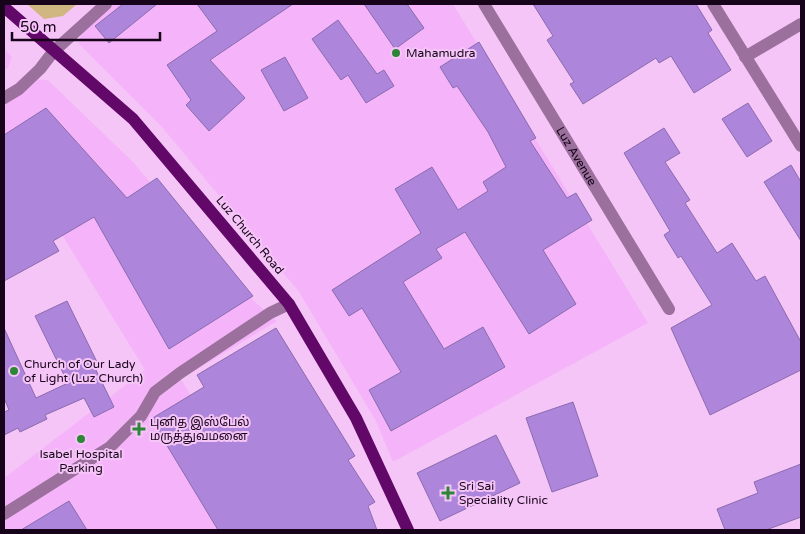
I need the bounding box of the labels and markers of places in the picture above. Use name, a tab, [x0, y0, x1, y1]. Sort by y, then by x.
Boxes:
place label: Mahamudra	[406, 46, 476, 60]
marker: Mahamudra	[390, 47, 402, 59]
place label: Church of Our Lady of Light (Luz Church)	[24, 357, 143, 385]
marker: Church of Our Lady of Light (Luz Church)	[8, 365, 20, 377]
place label: புனித இஸ்பேல் மருத்துவமனை	[150, 415, 249, 444]
marker: புனித இஸ்பேல் மருத்துவமனை	[132, 422, 146, 436]
marker: Isabel Hospital Parking	[75, 433, 87, 445]
place label: Isabel Hospital Parking	[39, 447, 123, 475]
place label: Sri Sai Speciality Clinic	[459, 479, 548, 507]
marker: Sri Sai Speciality Clinic	[441, 486, 455, 500]

